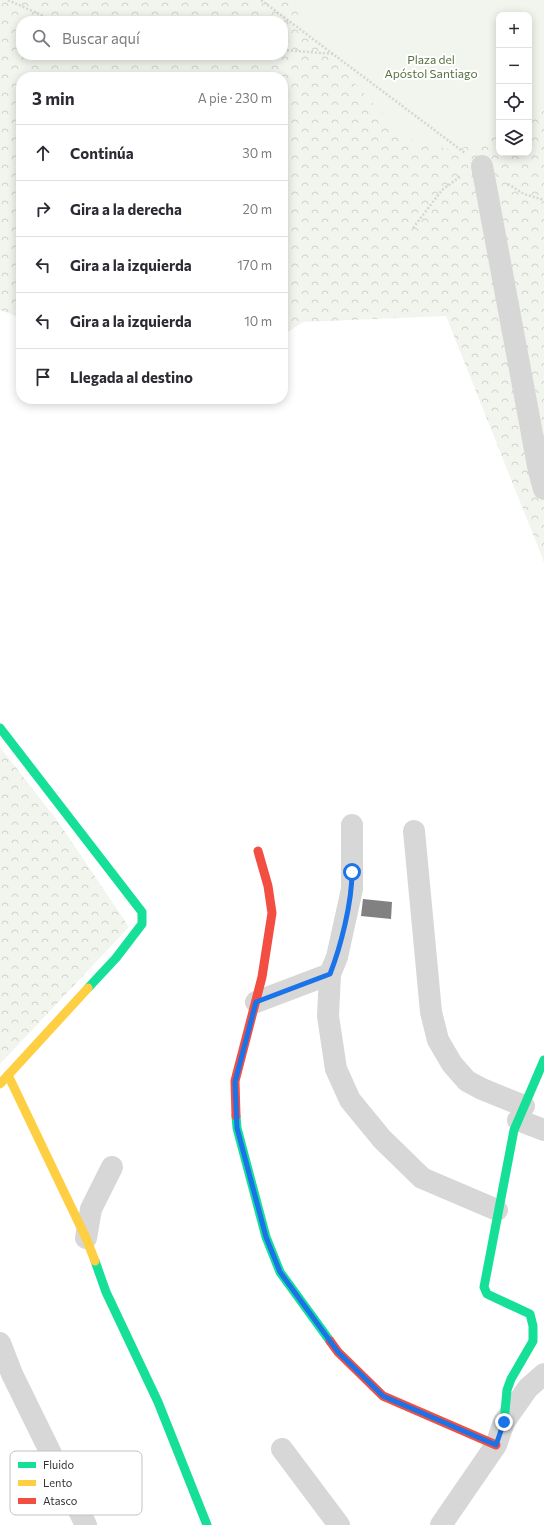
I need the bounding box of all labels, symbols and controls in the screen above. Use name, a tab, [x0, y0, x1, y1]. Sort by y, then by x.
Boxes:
map controls	[496, 12, 532, 156]
button: +	[496, 12, 532, 48]
search box	[16, 16, 288, 60]
icon: search	[30, 27, 52, 49]
text: Buscar aquí	[62, 29, 140, 47]
button: −	[496, 48, 532, 84]
park label: Plaza del Apóstol Santiago	[384, 52, 478, 80]
button: locate	[496, 84, 532, 120]
text: 3 min	[32, 88, 75, 109]
text: A pie · 230 m	[198, 90, 272, 106]
button: layers	[496, 120, 532, 156]
icon: ahead	[32, 142, 54, 164]
text: Continúa	[70, 144, 134, 162]
text: 30 m	[242, 145, 272, 161]
icon: right	[32, 198, 54, 220]
text: Gira a la derecha	[70, 200, 182, 218]
text: 20 m	[243, 201, 272, 217]
icon: left	[32, 254, 54, 276]
text: Gira a la izquierda	[70, 256, 192, 274]
text: 170 m	[237, 257, 272, 273]
icon: left	[32, 310, 54, 332]
text: Gira a la izquierda	[70, 312, 192, 330]
text: 10 m	[244, 313, 272, 329]
icon: arrive	[32, 366, 54, 388]
text: Llegada al destino	[70, 368, 193, 386]
route start	[343, 863, 361, 881]
route end	[495, 1413, 513, 1431]
legend	[10, 1451, 142, 1515]
text: Fluido	[43, 1458, 74, 1471]
text: Lento	[43, 1476, 73, 1489]
text: Atasco	[43, 1494, 78, 1507]

